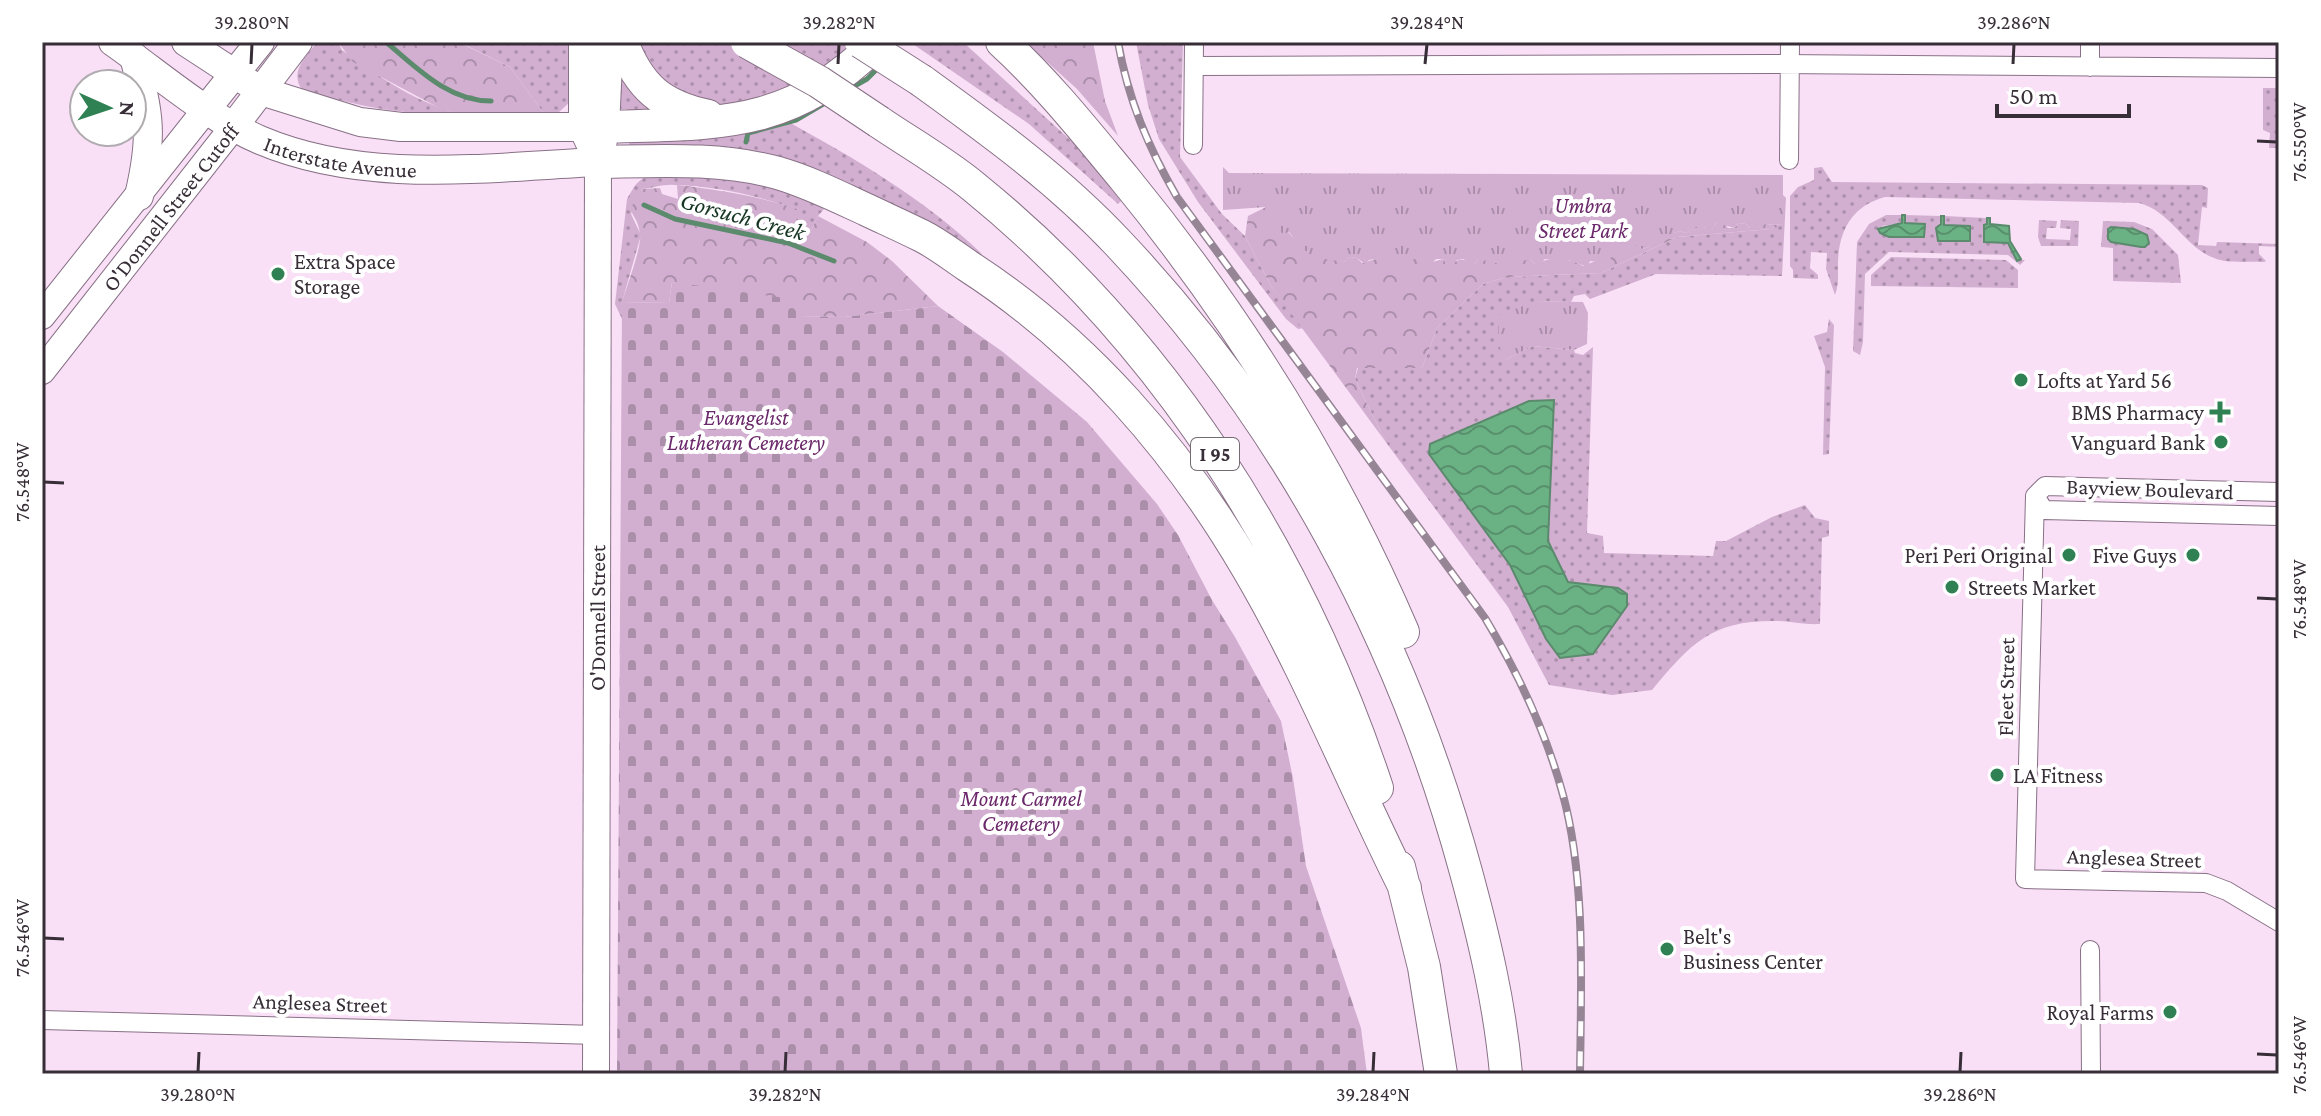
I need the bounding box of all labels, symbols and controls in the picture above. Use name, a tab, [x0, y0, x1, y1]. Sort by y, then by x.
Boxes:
text: 39.280°N	[214, 11, 290, 33]
text: 39.282°N	[802, 11, 876, 33]
text: 39.284°N	[1390, 11, 1464, 33]
text: 39.286°N	[1977, 11, 2051, 33]
north arrow	[68, 68, 148, 148]
scale bar	[1997, 68, 2129, 118]
text: 50 m	[2009, 82, 2058, 109]
text: N	[115, 101, 140, 117]
text: 76.550°W	[2288, 102, 2310, 182]
street label: O'Donnell Street Cutoff	[97, 117, 245, 296]
street label: Interstate Avenue	[261, 131, 417, 182]
water label: Gorsuch Creek	[678, 186, 810, 246]
park label: Umbra Street Park	[1538, 193, 1629, 243]
place label: Extra Space Storage	[294, 249, 395, 299]
marker: Extra Space Storage	[269, 265, 287, 283]
place label: Lofts at Yard 56	[2037, 368, 2172, 393]
marker: Lofts at Yard 56	[2012, 371, 2030, 389]
place label: BMS Pharmacy	[2071, 400, 2205, 425]
marker: BMS Pharmacy	[2211, 403, 2229, 421]
park label: Evangelist Lutheran Cemetery	[667, 405, 825, 455]
place label: Vanguard Bank	[2071, 430, 2205, 455]
marker: Vanguard Bank	[2212, 433, 2230, 451]
road number: I 95	[1191, 438, 1239, 470]
text: 76.548°W	[11, 442, 33, 522]
street label: Bayview Boulevard	[2066, 474, 2235, 504]
place label: Peri Peri Original	[1905, 543, 2053, 568]
place label: Five Guys	[2093, 543, 2177, 568]
street label: O'Donnell Street	[584, 544, 610, 691]
marker: Peri Peri Original	[2060, 546, 2078, 564]
marker: Five Guys	[2184, 546, 2202, 564]
text: 76.548°W	[2288, 559, 2310, 639]
place label: Streets Market	[1968, 575, 2096, 600]
marker: Streets Market	[1943, 578, 1961, 596]
street label: Fleet Street	[1993, 637, 2019, 737]
place label: LA Fitness	[2013, 763, 2103, 788]
marker: LA Fitness	[1988, 766, 2006, 784]
park label: Mount Carmel Cemetery	[959, 786, 1082, 836]
street label: Anglesea Street	[2066, 843, 2202, 873]
text: 76.546°W	[11, 898, 33, 977]
place label: Belt's Business Center	[1683, 924, 1823, 974]
marker: Belt's Business Center	[1658, 940, 1676, 958]
street label: Anglesea Street	[252, 988, 388, 1018]
place label: Royal Farms	[2046, 1000, 2154, 1025]
marker: Royal Farms	[2161, 1003, 2179, 1021]
text: 76.546°W	[2288, 1015, 2310, 1094]
text: 39.280°N	[160, 1083, 236, 1105]
text: 39.282°N	[748, 1083, 822, 1105]
text: 39.284°N	[1336, 1083, 1410, 1105]
text: 39.286°N	[1923, 1083, 1997, 1105]

